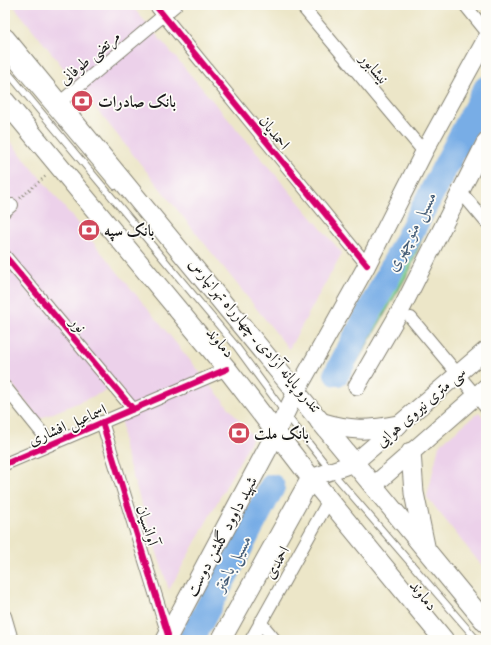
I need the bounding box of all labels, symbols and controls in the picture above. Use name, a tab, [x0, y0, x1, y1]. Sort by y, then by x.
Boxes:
street label: مرتضی طوفانی	[55, 26, 125, 90]
street label: نیشابور	[354, 48, 393, 88]
bank icon: بانک صادرات	[69, 88, 95, 114]
place label: بانک صادرات	[98, 92, 176, 111]
street label: احمدیان	[254, 111, 294, 154]
water label: مسیل منوچهری	[381, 187, 442, 276]
bank icon: بانک سپه	[76, 217, 102, 243]
place label: بانک سپه	[104, 221, 154, 242]
street label: تندرو پایانه آزادی ـ چهارراه تهرانپارس	[184, 254, 326, 418]
street label: نور	[64, 311, 91, 337]
street label: دماوند	[202, 323, 239, 361]
street label: سی متری نیروی هوایی	[371, 362, 471, 452]
street label: اسماعیل افشاری	[25, 399, 110, 451]
bank icon: بانک ملت	[226, 420, 252, 446]
place label: بانک ملت	[254, 424, 309, 443]
street label: شهید داوود گلشن دوست	[182, 473, 263, 601]
street label: آوانسیان	[132, 503, 163, 549]
water label: مسیل باختر	[208, 531, 257, 598]
street label: احمدی	[259, 542, 293, 582]
street label: دماوند	[406, 576, 442, 614]

